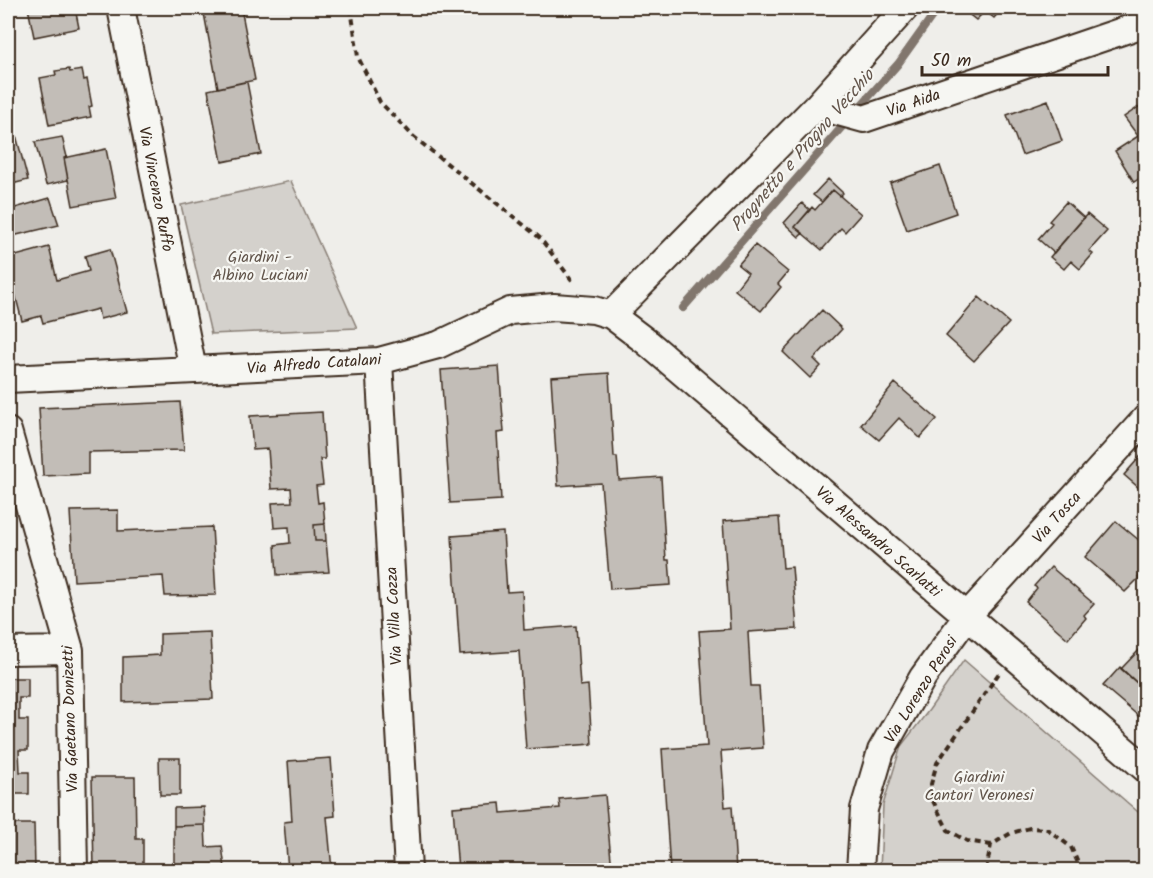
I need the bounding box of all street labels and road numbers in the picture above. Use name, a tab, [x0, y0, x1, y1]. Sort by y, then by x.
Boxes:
street label: Via Aida	[883, 83, 944, 124]
street label: Via Vincenzo Ruffo	[131, 125, 180, 254]
street label: Via Alfredo Catalani	[246, 347, 383, 382]
street label: Via Alessandro Scarlatti	[810, 480, 947, 605]
street label: Via Tosca	[1027, 486, 1088, 550]
street label: Via Villa Cozza	[379, 566, 410, 666]
street label: Via Lorenzo Perosi	[878, 630, 965, 749]
street label: Via Gaetano Donizetti	[55, 644, 86, 793]

